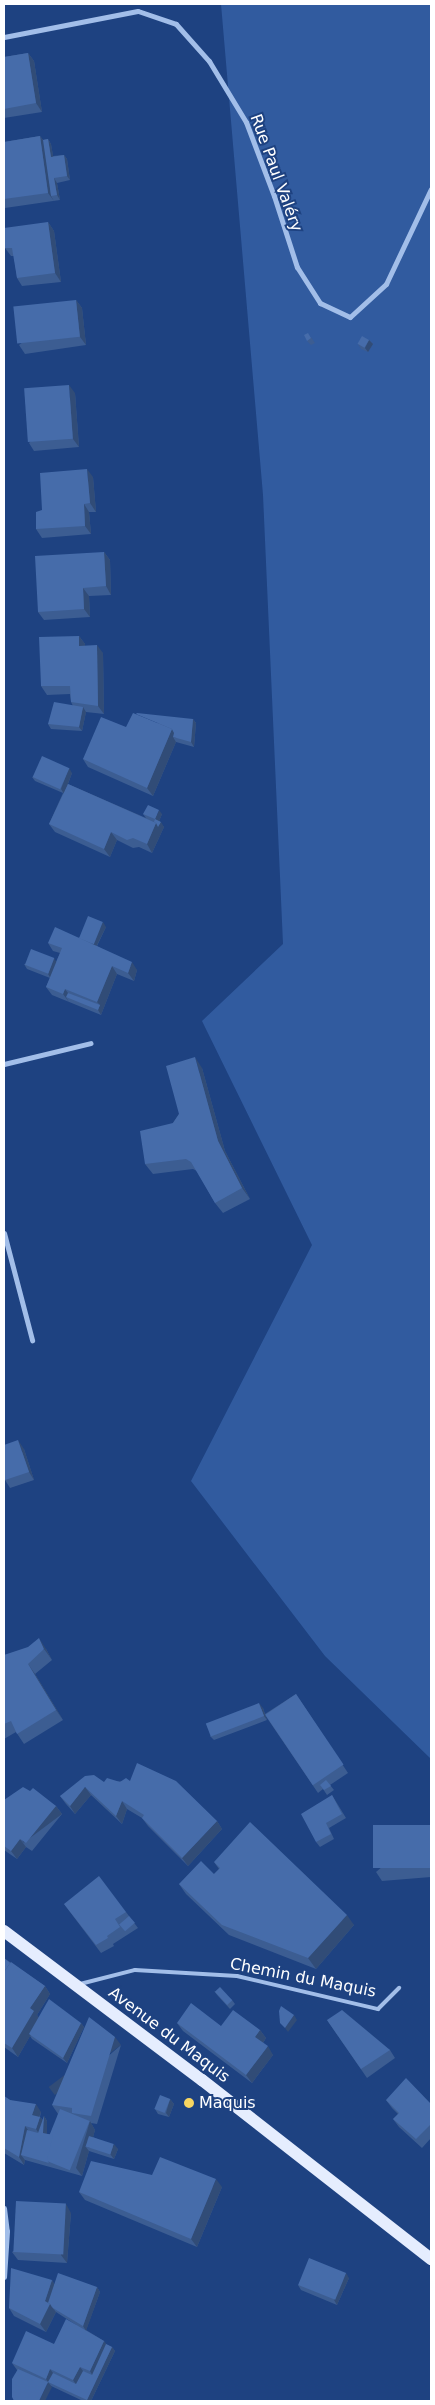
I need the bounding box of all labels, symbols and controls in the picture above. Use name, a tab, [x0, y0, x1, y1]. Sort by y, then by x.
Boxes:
street label: Rue Paul Valéry	[246, 112, 306, 234]
street label: Chemin du Maquis	[228, 1954, 378, 2002]
street label: Avenue du Maquis	[105, 1983, 233, 2087]
place label: Maquis	[199, 2093, 256, 2113]
marker: Maquis	[183, 2097, 195, 2109]

